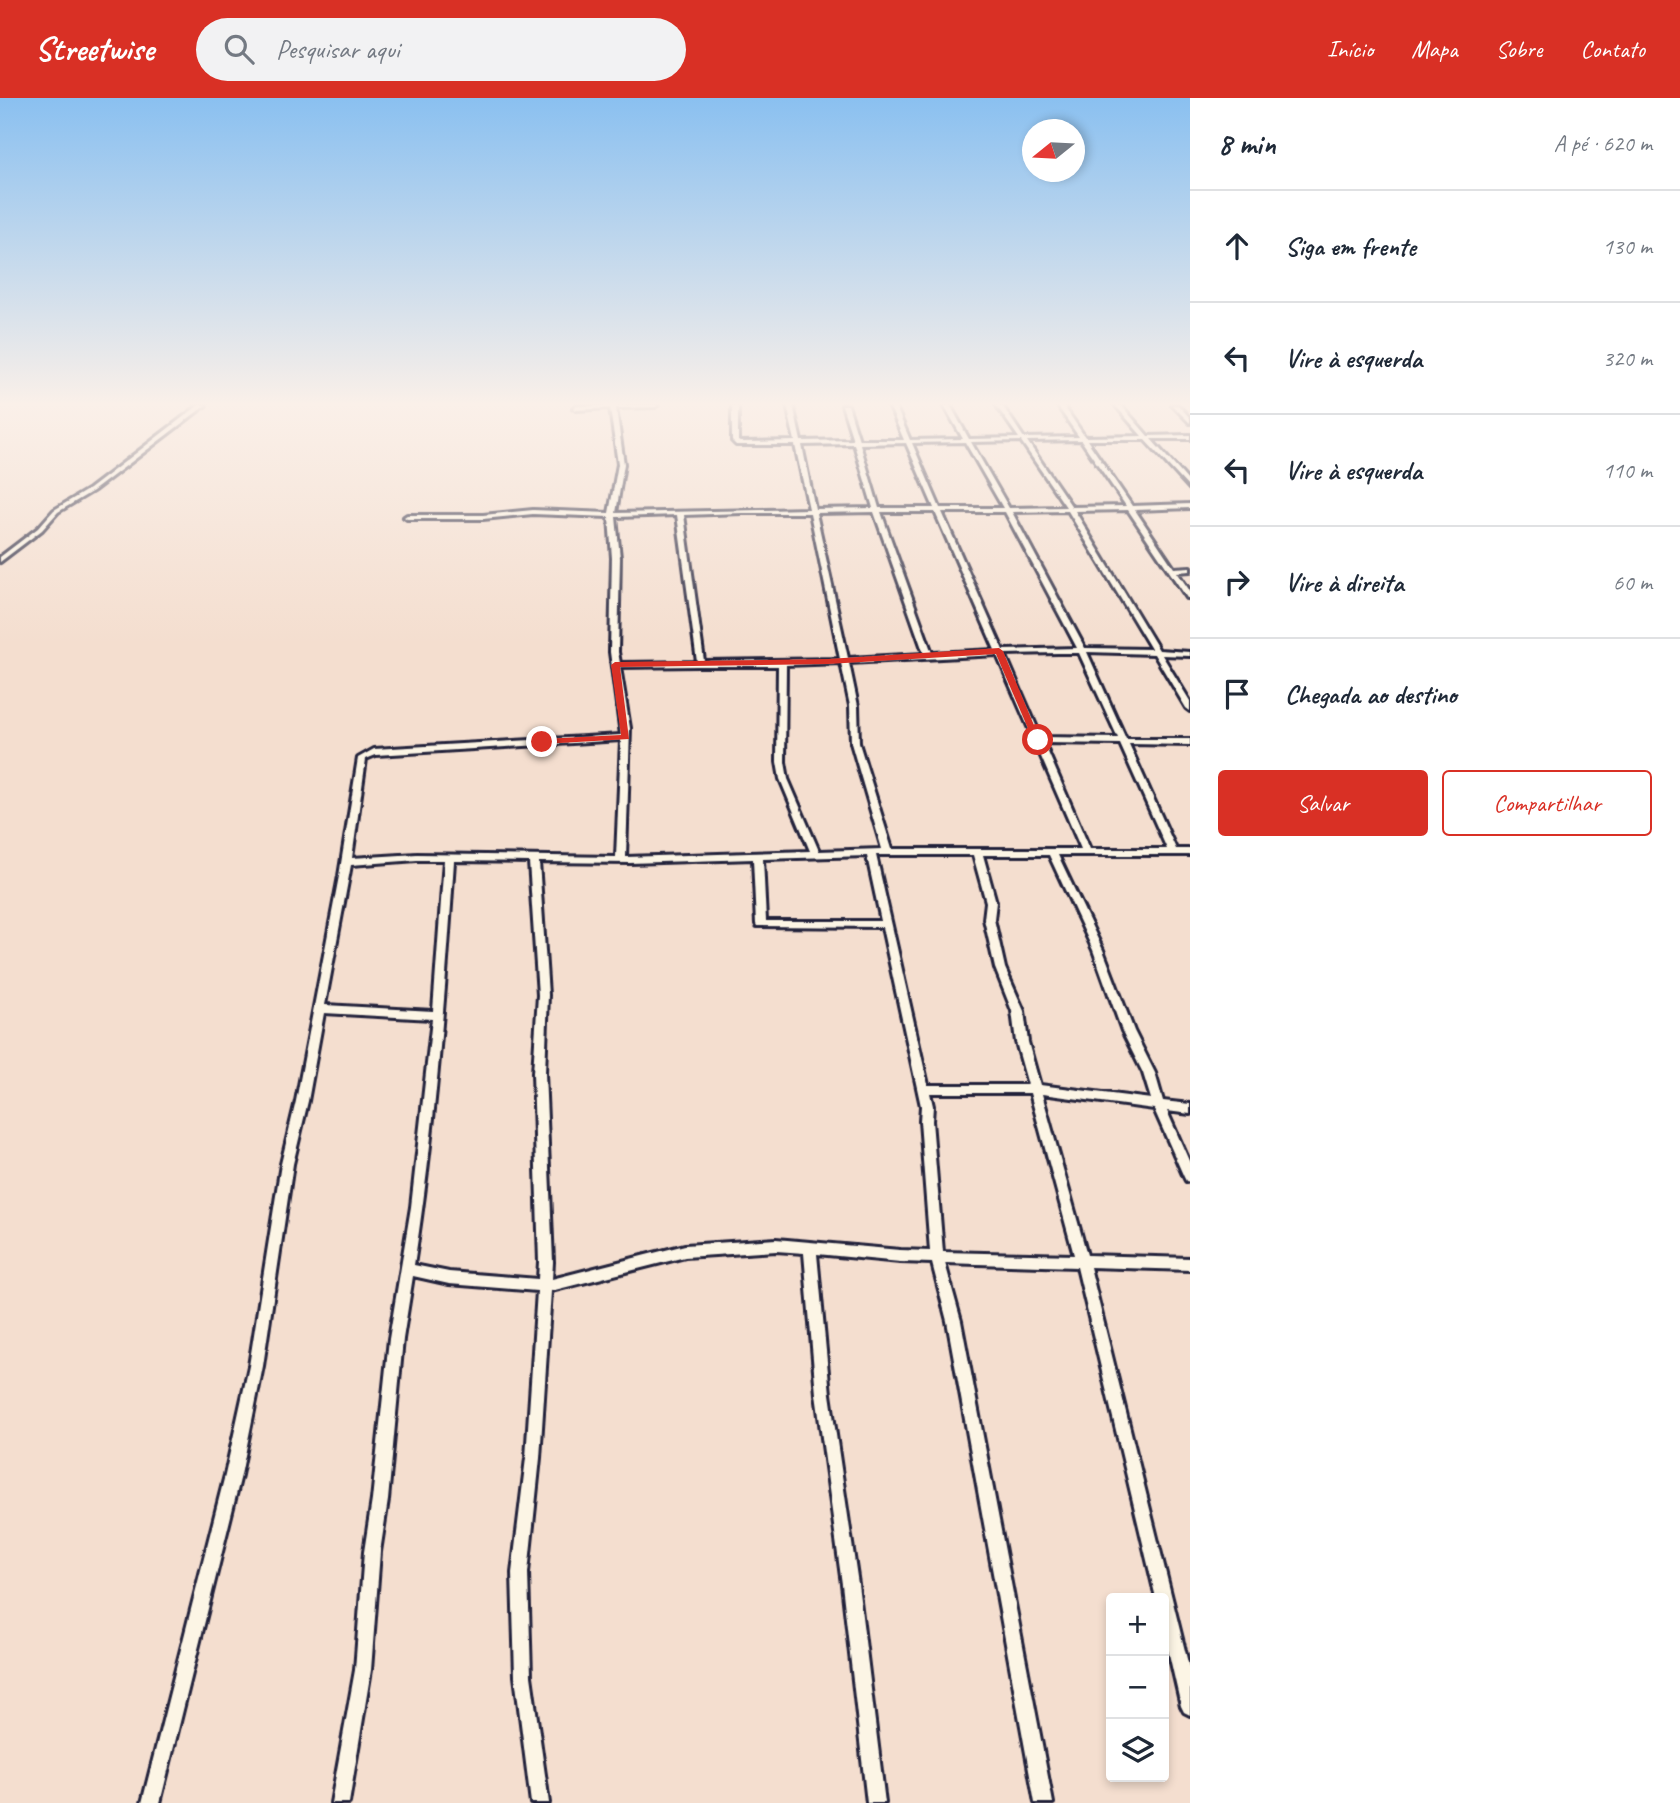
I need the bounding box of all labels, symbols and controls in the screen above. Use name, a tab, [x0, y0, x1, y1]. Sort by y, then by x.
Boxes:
search box	[196, 18, 686, 81]
text: Streetwise	[35, 28, 154, 70]
icon: search	[220, 30, 258, 68]
text: Pesquisar aqui	[276, 33, 400, 66]
text: Início	[1327, 34, 1373, 64]
text: Mapa	[1411, 34, 1458, 64]
text: Sobre	[1496, 34, 1542, 64]
text: Contato	[1580, 34, 1645, 64]
north arrow	[1022, 119, 1085, 182]
text: 8 min	[1218, 125, 1275, 163]
text: A pé · 620 m	[1554, 129, 1652, 158]
icon: ahead	[1218, 227, 1256, 265]
text: Siga em frente	[1285, 230, 1416, 263]
text: 130 m	[1603, 232, 1652, 261]
icon: left	[1218, 339, 1256, 377]
text: Vire à esquerda	[1285, 342, 1422, 375]
text: 320 m	[1603, 344, 1652, 373]
icon: left	[1218, 451, 1256, 489]
text: Vire à esquerda	[1285, 454, 1422, 487]
text: 110 m	[1603, 456, 1652, 485]
icon: right	[1218, 563, 1256, 601]
text: Vire à direita	[1285, 566, 1404, 599]
text: 60 m	[1613, 568, 1652, 597]
icon: arrive	[1218, 675, 1256, 713]
text: Chegada ao destino	[1285, 678, 1457, 711]
route start	[1022, 724, 1053, 755]
route end	[526, 726, 557, 757]
button: Salvar	[1218, 770, 1428, 836]
button: Compartilhar	[1442, 770, 1652, 836]
map controls	[1106, 1593, 1169, 1782]
button: +	[1106, 1593, 1169, 1656]
button: −	[1106, 1656, 1169, 1719]
button: layers	[1106, 1719, 1169, 1782]

